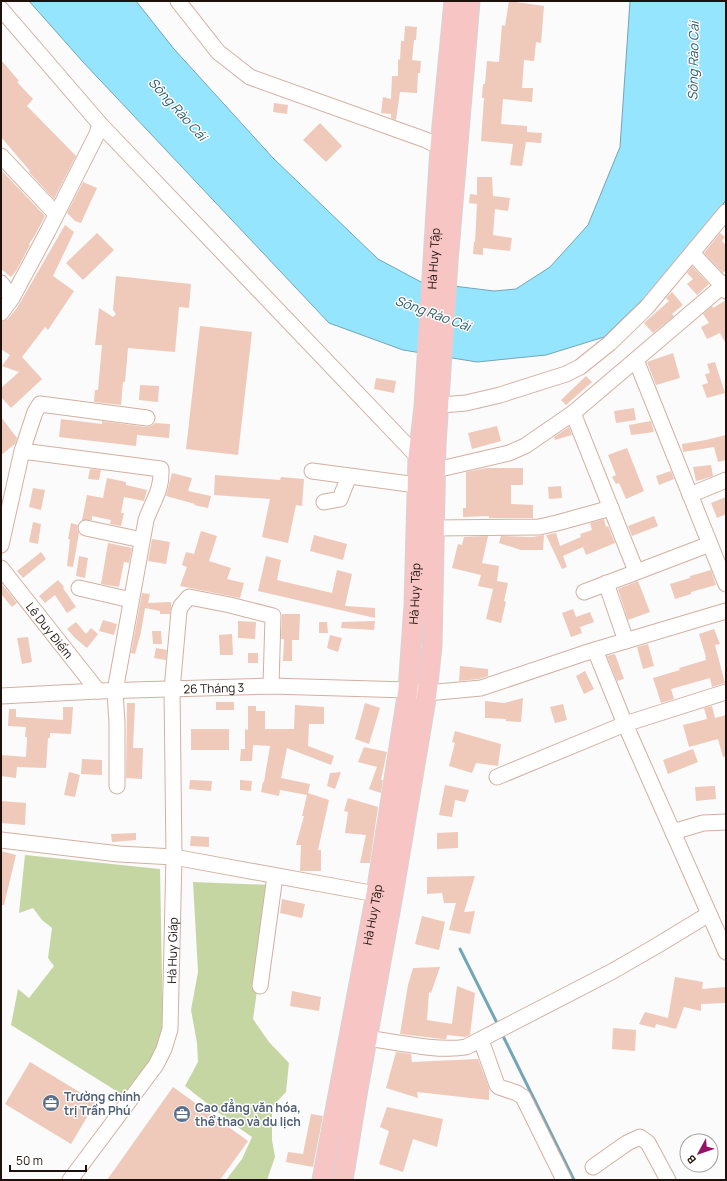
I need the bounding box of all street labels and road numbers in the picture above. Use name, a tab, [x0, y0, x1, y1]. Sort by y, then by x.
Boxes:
street label: Hà Huy Tập	[423, 227, 444, 290]
street label: Hà Huy Tập	[404, 563, 424, 625]
street label: Lê Duy Điếm	[22, 598, 77, 662]
street label: 26 Tháng 3	[183, 678, 245, 697]
street label: Hà Huy Tập	[358, 883, 386, 946]
street label: Hà Huy Giáp	[163, 917, 181, 984]

